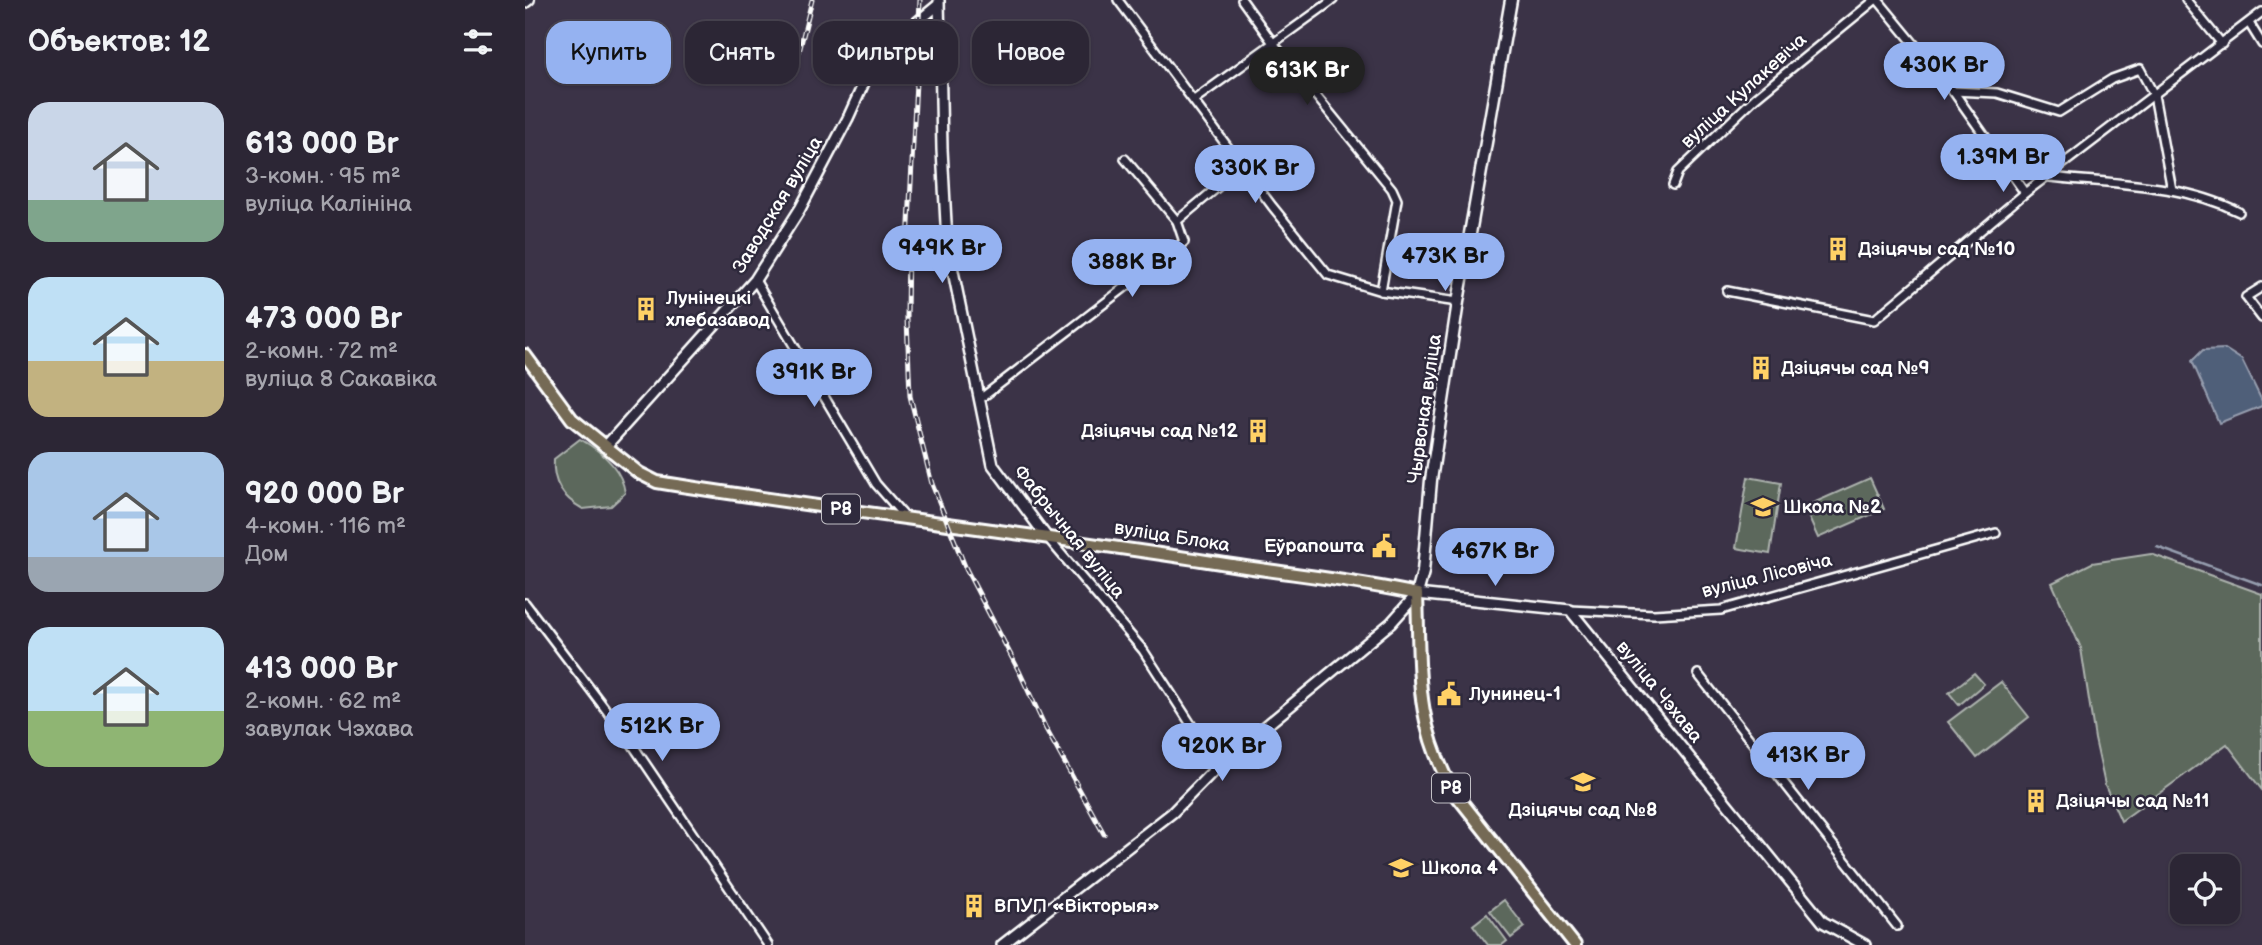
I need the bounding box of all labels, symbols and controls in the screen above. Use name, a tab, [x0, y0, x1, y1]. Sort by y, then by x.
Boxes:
chip: Купить	[546, 21, 671, 84]
chip: Снять	[685, 21, 799, 84]
chip: Фильтры	[813, 21, 958, 84]
chip: Новое	[972, 21, 1089, 84]
icon: filters	[459, 23, 497, 61]
text: Объектов: 12	[28, 24, 210, 60]
street label: вуліца Кулакевіча	[1676, 29, 1812, 153]
pin: 430K Br	[1879, 42, 2009, 102]
pin: 613K Br	[1242, 48, 1372, 107]
text: 430K Br	[1900, 51, 1988, 79]
text: 613K Br	[1265, 56, 1349, 84]
text: 613 000 Br	[245, 126, 399, 162]
icon: home	[84, 130, 168, 214]
street label: Заводская вуліца	[728, 132, 828, 278]
pin: 1.39M Br	[1931, 134, 2075, 194]
text: 1.39M Br	[1956, 143, 2050, 171]
pin: 330K Br	[1190, 146, 1320, 205]
text: 330K Br	[1211, 154, 1299, 182]
text: 3-комн. · 95 m²	[245, 162, 401, 190]
text: вуліца Калініна	[245, 190, 412, 218]
pin: 949K Br	[877, 226, 1007, 285]
pin: 473K Br	[1380, 233, 1510, 293]
text: 949K Br	[898, 234, 986, 262]
building icon: Дзіцячы сад №10	[1824, 235, 1852, 263]
place label: Дзіцячы сад №10	[1858, 238, 2015, 261]
pin: 388K Br	[1067, 240, 1197, 299]
text: 473K Br	[1402, 242, 1488, 270]
text: 388K Br	[1088, 248, 1176, 276]
place label: Лунінецкі хлебазавод	[665, 287, 770, 332]
building icon: Лунінецкі хлебазавод	[632, 295, 660, 323]
text: 473 000 Br	[245, 301, 402, 337]
icon: home	[84, 305, 168, 389]
street label: Чырвоная вуліца	[1403, 333, 1447, 485]
text: 2-комн. · 72 m²	[245, 337, 398, 365]
pin: 391K Br	[749, 350, 879, 409]
building icon: Дзіцячы сад №9	[1747, 354, 1775, 382]
place label: Дзіцячы сад №9	[1781, 357, 1930, 380]
text: 391K Br	[772, 358, 856, 386]
text: вуліца 8 Сакавіка	[245, 365, 437, 393]
building icon: Дзіцячы сад №12	[1244, 417, 1272, 445]
place label: Дзіцячы сад №12	[1081, 420, 1239, 443]
street label: Фабрычная вуліца	[1008, 461, 1130, 603]
text: 920 000 Br	[245, 476, 404, 512]
icon: home	[84, 480, 168, 564]
school or university icon: Школа №2	[1749, 493, 1777, 521]
road number: Р8	[822, 494, 860, 524]
place label: Школа №2	[1783, 496, 1882, 519]
text: 4-комн. · 116 m²	[245, 512, 406, 540]
street label: вуліца Блока	[1113, 517, 1231, 557]
pin: 467K Br	[1430, 528, 1560, 588]
public building icon: Еўрапошта	[1370, 532, 1398, 560]
place label: Еўрапошта	[1264, 535, 1365, 558]
text: 467K Br	[1451, 537, 1539, 565]
text: Дом	[245, 540, 288, 568]
street label: вуліца Лісовіча	[1700, 549, 1834, 603]
street label: вуліца Чэхава	[1611, 636, 1707, 748]
text: 413 000 Br	[245, 651, 398, 687]
icon: home	[84, 655, 168, 739]
public building icon: Лунинец-1	[1435, 680, 1463, 708]
place label: Лунинец-1	[1468, 683, 1561, 706]
text: 2-комн. · 62 m²	[245, 687, 401, 715]
pin: 512K Br	[597, 704, 727, 763]
text: 512K Br	[620, 712, 704, 740]
text: завулак Чэхава	[245, 715, 414, 743]
pin: 920K Br	[1157, 724, 1287, 783]
text: 920K Br	[1178, 732, 1266, 760]
pin: 413K Br	[1743, 732, 1873, 792]
text: 413K Br	[1766, 741, 1850, 769]
school or university icon: Дзіцячы сад №8	[1569, 768, 1597, 796]
road number: Р8	[1432, 774, 1470, 802]
building icon: Дзіцячы сад №11	[2022, 787, 2050, 815]
place label: Дзіцячы сад №11	[2056, 790, 2210, 813]
place label: Дзіцячы сад №8	[1508, 799, 1658, 822]
school or university icon: Школа 4	[1387, 854, 1415, 882]
map controls	[2170, 854, 2240, 924]
button: locate	[2170, 854, 2240, 924]
place label: Школа 4	[1421, 857, 1498, 880]
building icon: ВПУП «Вікторыя»	[960, 892, 988, 920]
place label: ВПУП «Вікторыя»	[994, 895, 1160, 918]

